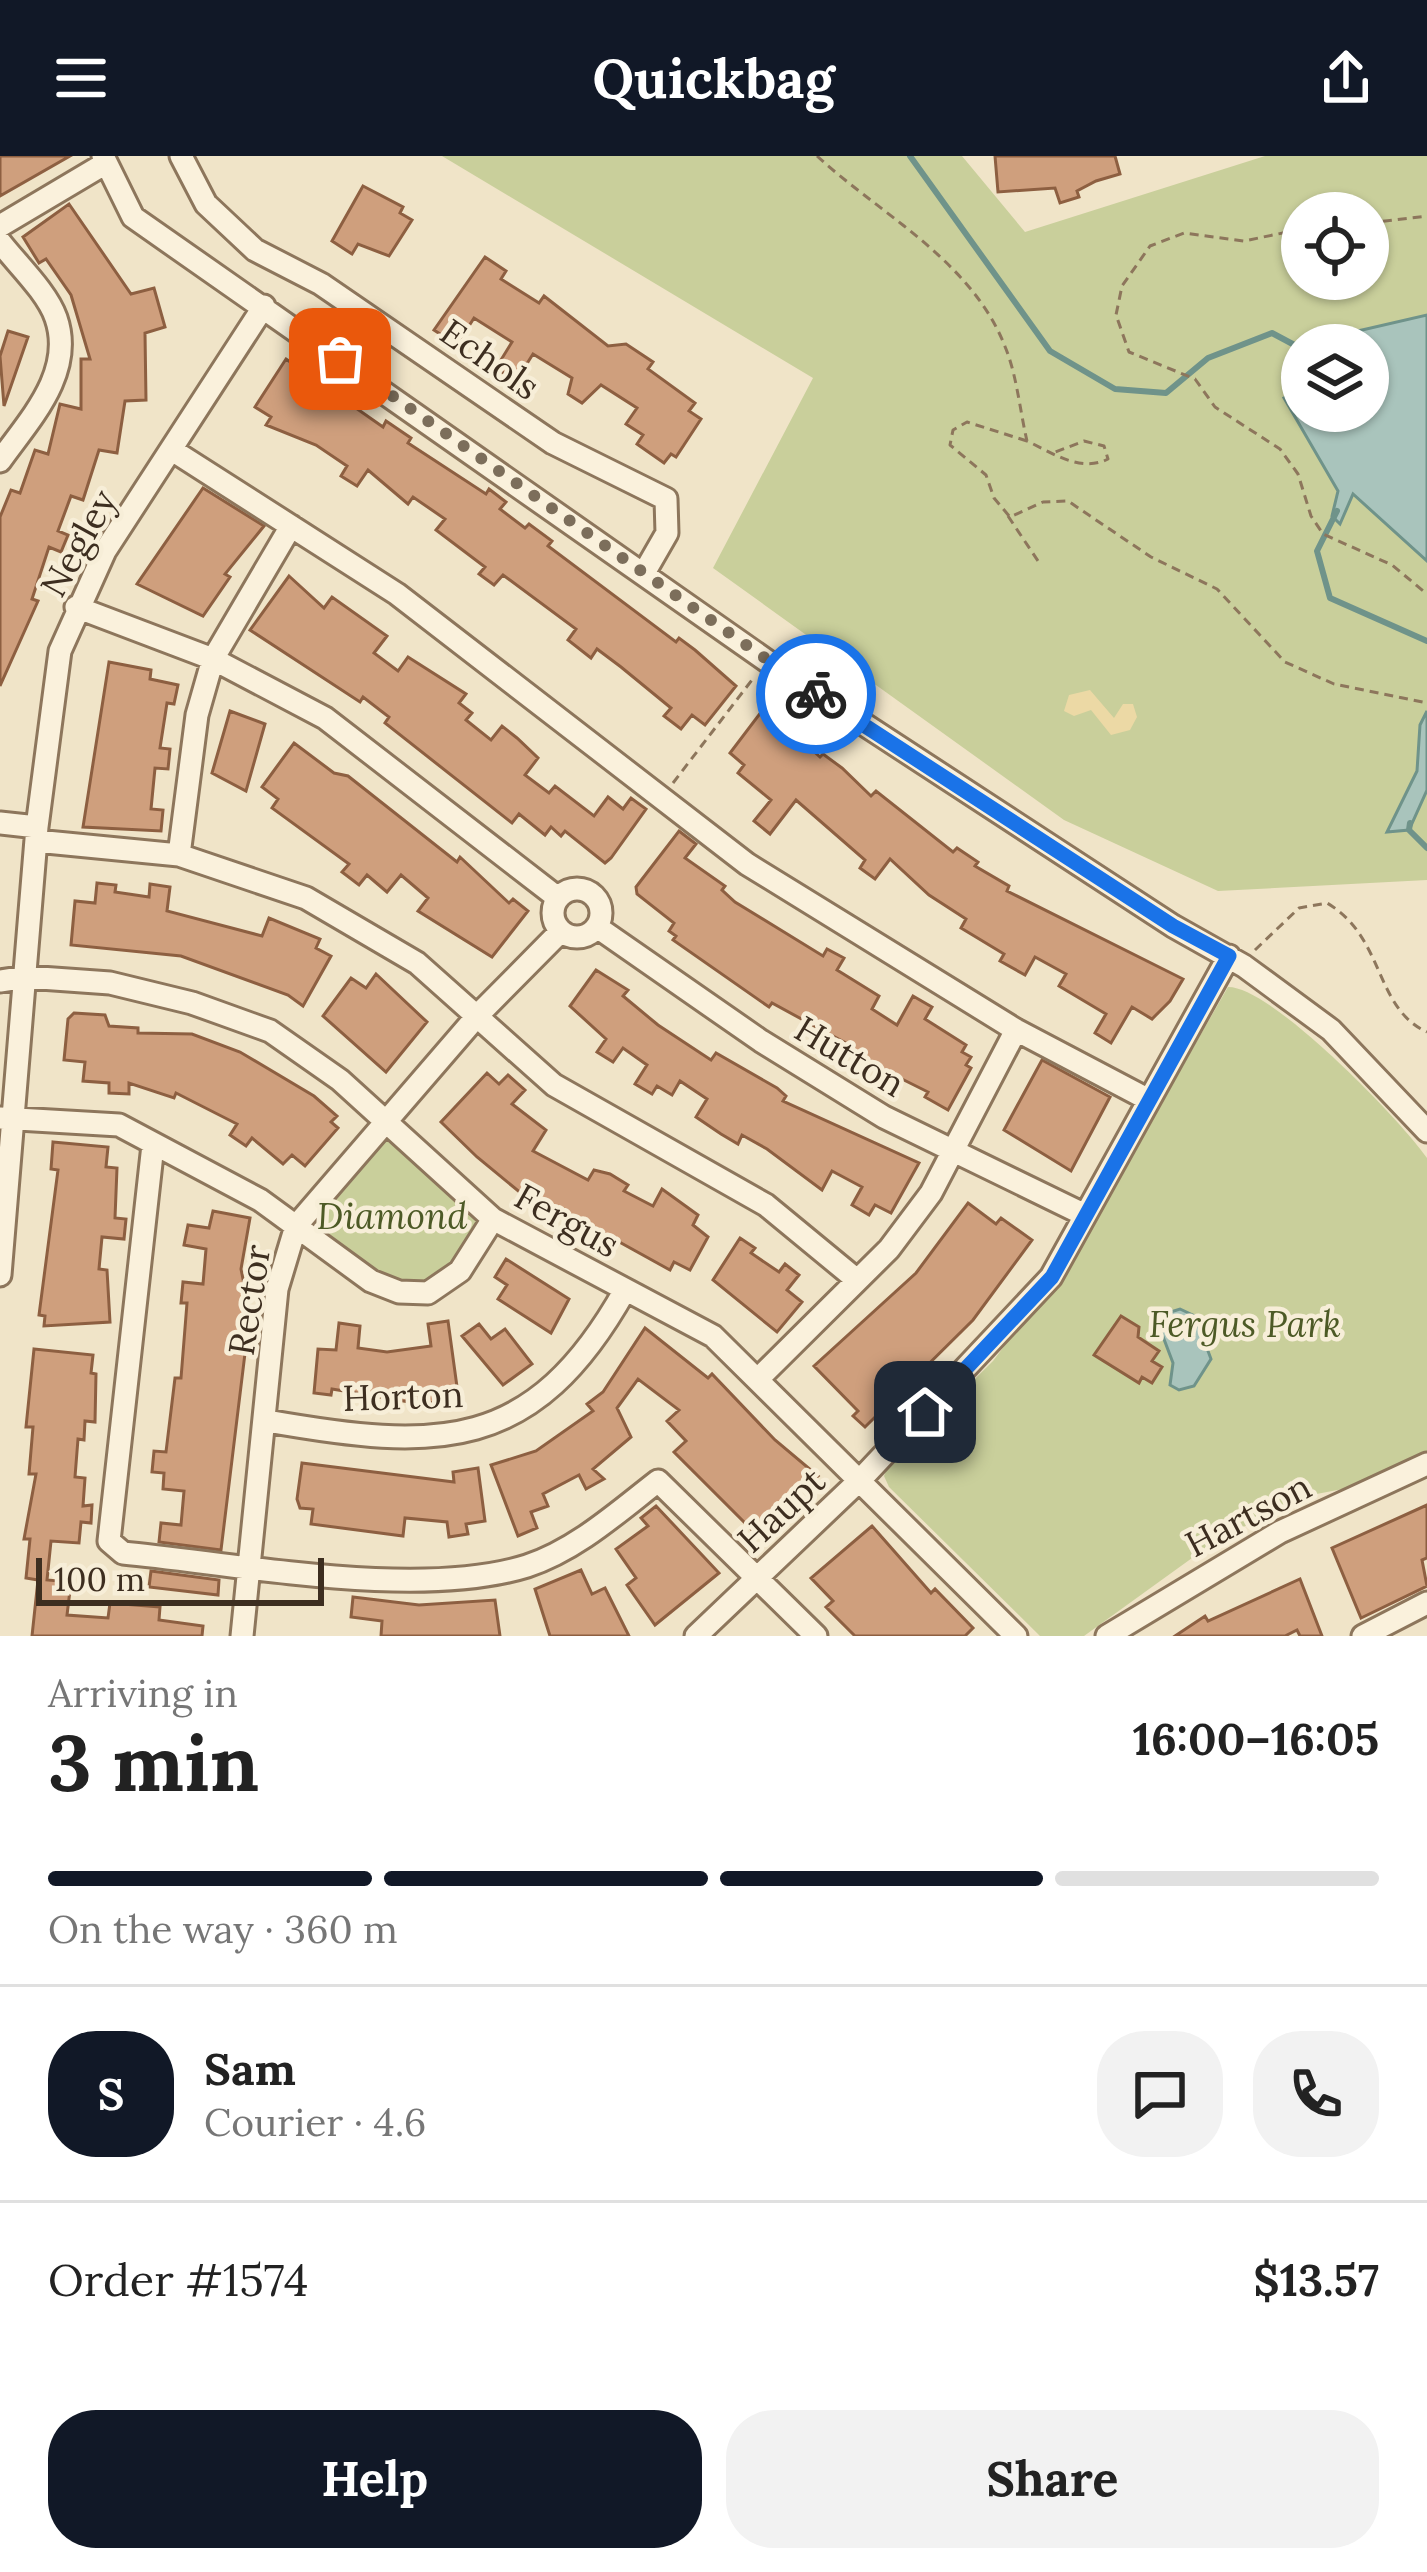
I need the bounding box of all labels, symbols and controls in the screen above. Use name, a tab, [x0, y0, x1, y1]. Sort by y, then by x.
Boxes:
text: Quickbag	[593, 44, 834, 113]
icon: menu	[48, 45, 114, 111]
icon: share	[1313, 45, 1379, 111]
map controls	[1281, 192, 1389, 432]
button: locate	[1281, 192, 1389, 300]
pin	[289, 308, 391, 410]
street label: Echols	[431, 308, 549, 410]
button: layers	[1281, 324, 1389, 432]
icon: bag	[307, 326, 373, 392]
street label: Negley	[30, 481, 126, 605]
courier	[756, 634, 876, 754]
icon: bike	[783, 661, 849, 727]
street label: Hutton	[787, 1005, 913, 1107]
street label: Fergus	[507, 1173, 627, 1267]
park label: Diamond	[317, 1193, 467, 1239]
street label: Rector	[218, 1241, 280, 1359]
park label: Fergus Park	[1149, 1301, 1341, 1347]
pin	[874, 1361, 976, 1463]
street label: Horton	[342, 1371, 464, 1421]
icon: home	[892, 1379, 958, 1445]
street label: Haupt	[728, 1458, 834, 1562]
street label: Hartson	[1177, 1463, 1319, 1567]
scale bar	[36, 1552, 324, 1605]
text: 100 m	[54, 1558, 145, 1600]
text: Arriving in	[48, 1668, 238, 1718]
text: 16:00–16:05	[1133, 1710, 1379, 1767]
text: 3 min	[48, 1713, 259, 1812]
text: On the way · 360 m	[48, 1904, 398, 1954]
button: chat	[1097, 2031, 1223, 2157]
button: phone	[1253, 2031, 1379, 2157]
text: Sam	[204, 2040, 296, 2097]
text: S	[98, 2065, 124, 2122]
text: Courier · 4.6	[204, 2097, 426, 2147]
text: Order #1574	[48, 2251, 308, 2308]
text: $13.57	[1253, 2251, 1379, 2308]
button: Help	[48, 2410, 702, 2548]
button: Share	[726, 2410, 1379, 2548]

